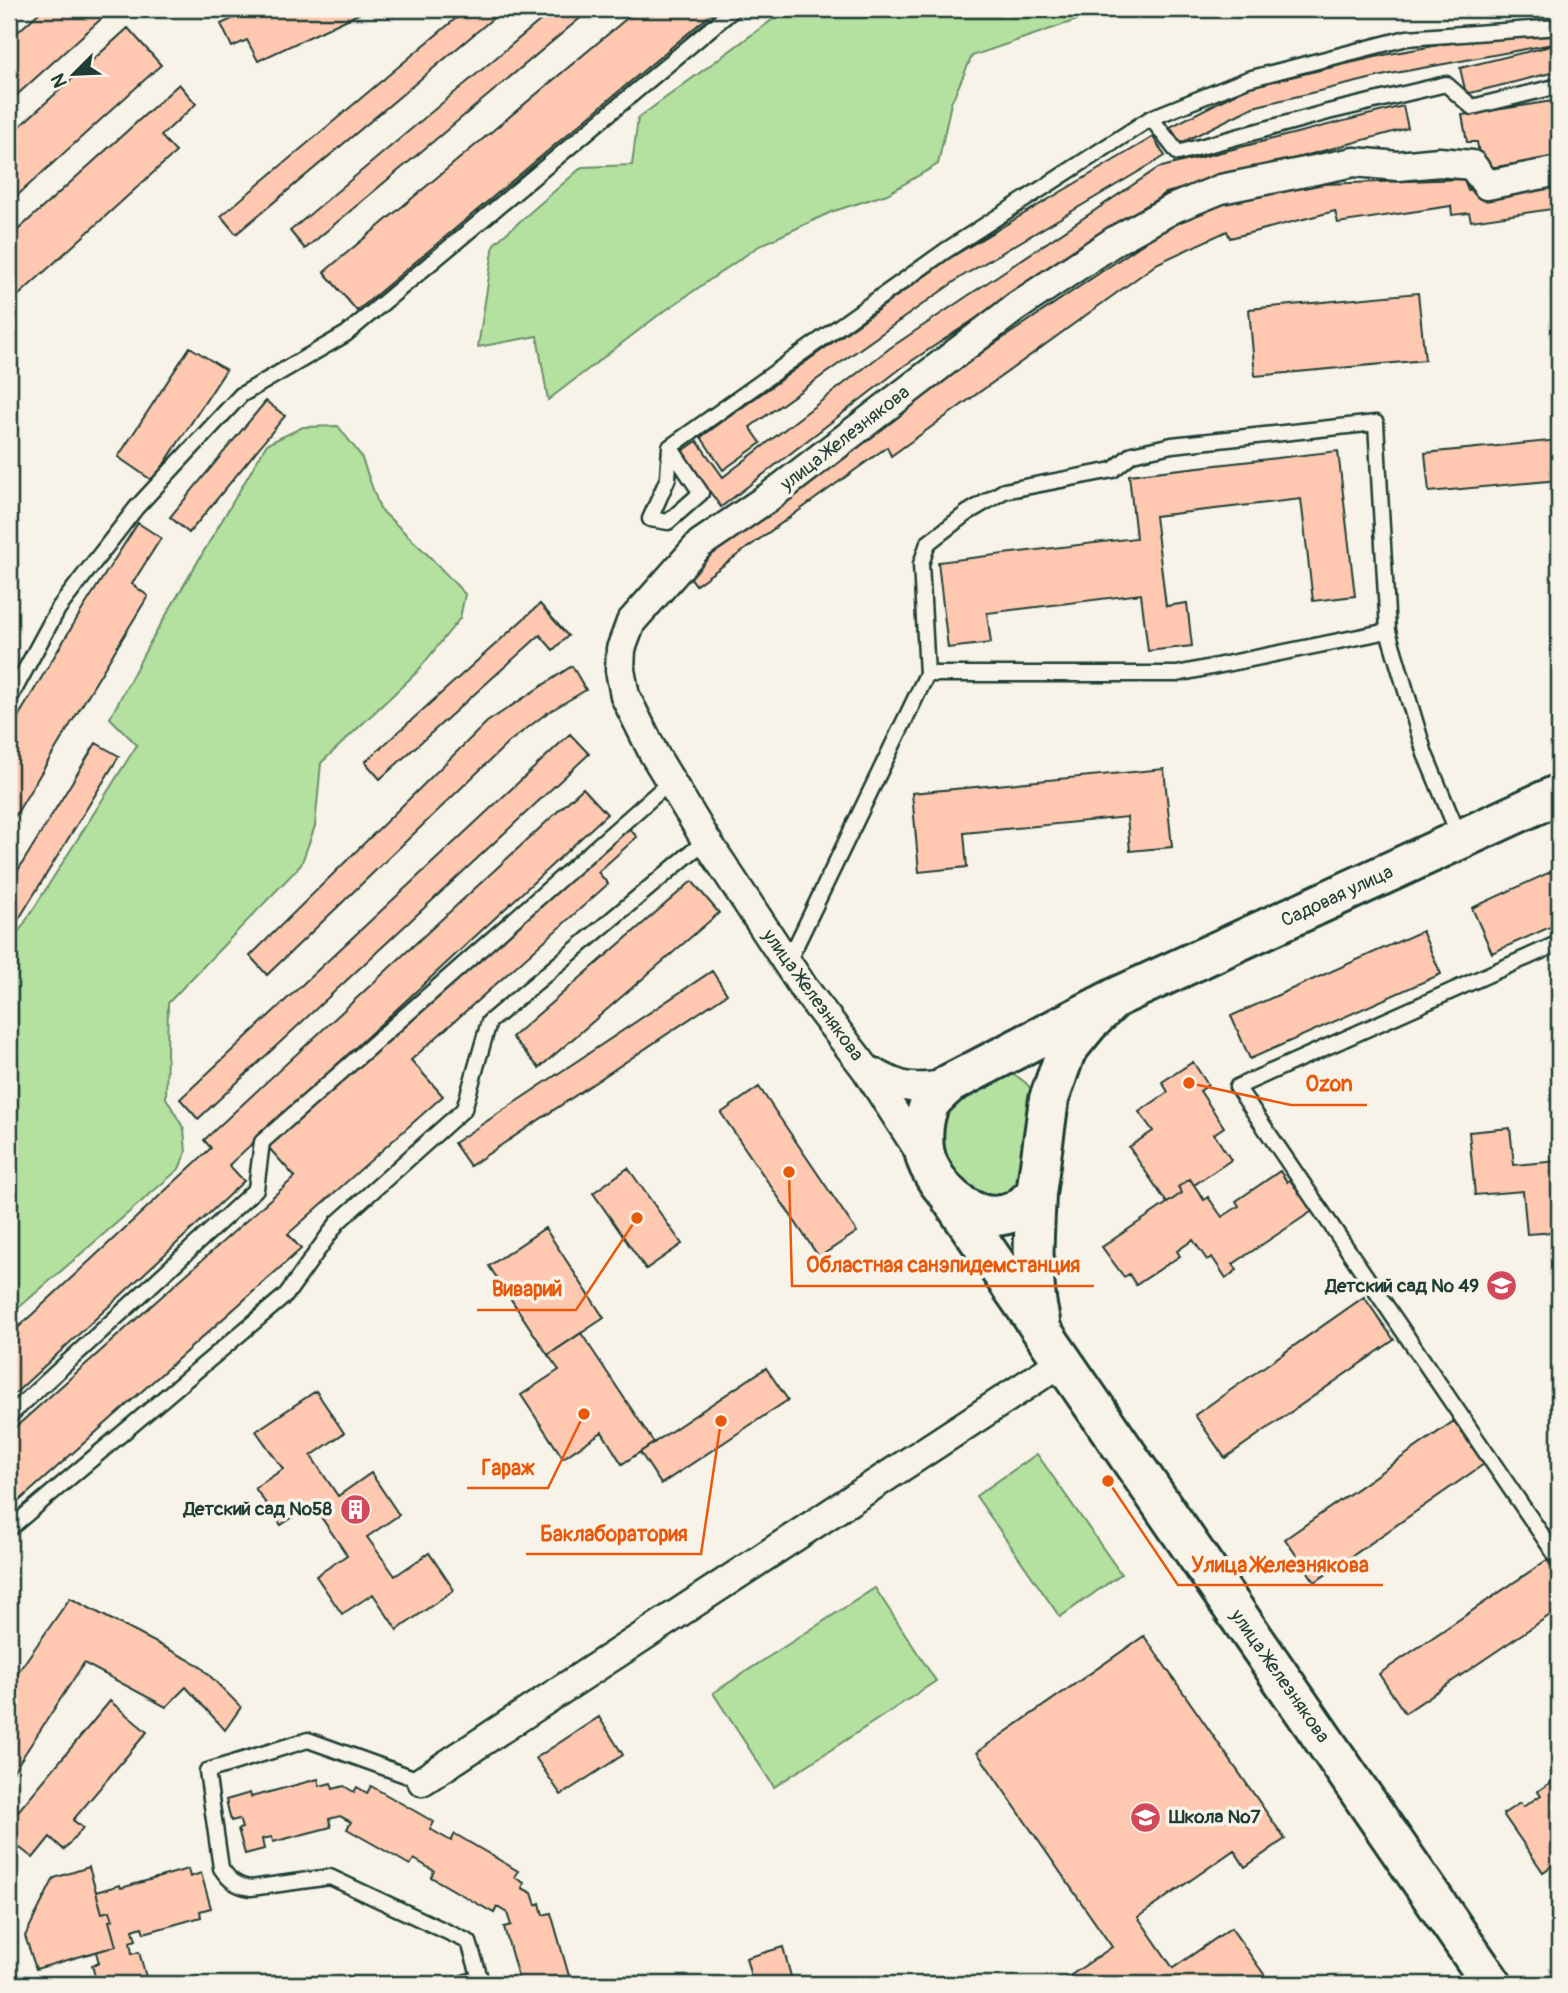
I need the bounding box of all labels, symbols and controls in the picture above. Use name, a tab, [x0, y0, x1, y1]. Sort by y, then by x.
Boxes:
north arrow	[38, 38, 108, 108]
text: N	[46, 70, 73, 91]
street label: улица Железнякова	[775, 380, 915, 497]
street label: Садовая улица	[1277, 860, 1397, 932]
street label: улица Железнякова	[756, 923, 869, 1066]
callout: Ozon	[1291, 1063, 1367, 1105]
text: Ozon	[1305, 1071, 1353, 1098]
callout: Областная санэпидемстанция	[792, 1244, 1094, 1286]
text: Областная санэпидемстанция	[806, 1252, 1080, 1279]
callout: Виварий	[477, 1268, 576, 1310]
school or university icon: Детский сад № 49	[1485, 1269, 1519, 1303]
place label: Детский сад № 49	[1325, 1274, 1479, 1298]
text: Виварий	[492, 1276, 562, 1303]
callout: Гараж	[467, 1446, 548, 1488]
text: Гараж	[482, 1455, 535, 1482]
building icon: Детский сад №58	[338, 1492, 372, 1526]
place label: Детский сад №58	[183, 1497, 332, 1521]
callout: Баклаборатория	[526, 1512, 701, 1554]
text: Баклаборатория	[540, 1521, 688, 1548]
callout: Улица Железнякова	[1178, 1543, 1383, 1585]
text: Улица Железнякова	[1191, 1552, 1369, 1579]
street label: улица Железнякова	[1224, 1604, 1335, 1747]
school or university icon: Школа №7	[1129, 1800, 1163, 1834]
place label: Школа №7	[1168, 1805, 1262, 1829]

